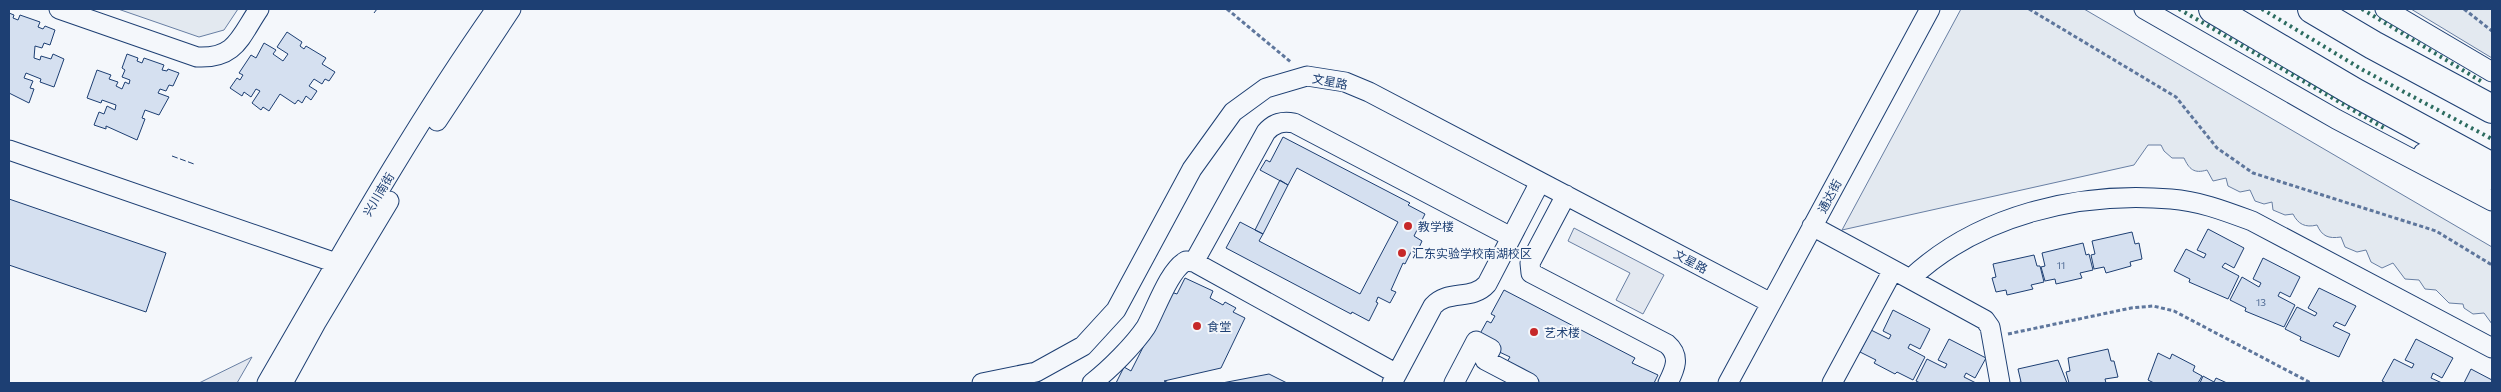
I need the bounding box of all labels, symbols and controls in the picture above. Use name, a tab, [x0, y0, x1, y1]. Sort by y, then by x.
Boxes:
street label: 文星路	[1311, 71, 1349, 91]
street label: 兴川南街	[360, 170, 396, 218]
street label: 通达街	[1814, 177, 1844, 215]
place label: 教学楼	[1418, 219, 1454, 233]
marker: 教学楼	[1402, 220, 1414, 232]
place label: 汇东实验学校南湖校区	[1412, 246, 1532, 260]
street label: 文星路	[1672, 246, 1710, 276]
marker: 汇东实验学校南湖校区	[1396, 247, 1408, 259]
house number: 11	[2057, 259, 2065, 271]
house number: 13	[2256, 296, 2266, 308]
place label: 食堂	[1207, 319, 1231, 333]
marker: 食堂	[1191, 320, 1203, 332]
place label: 艺术楼	[1544, 325, 1580, 339]
marker: 艺术楼	[1528, 326, 1540, 338]

